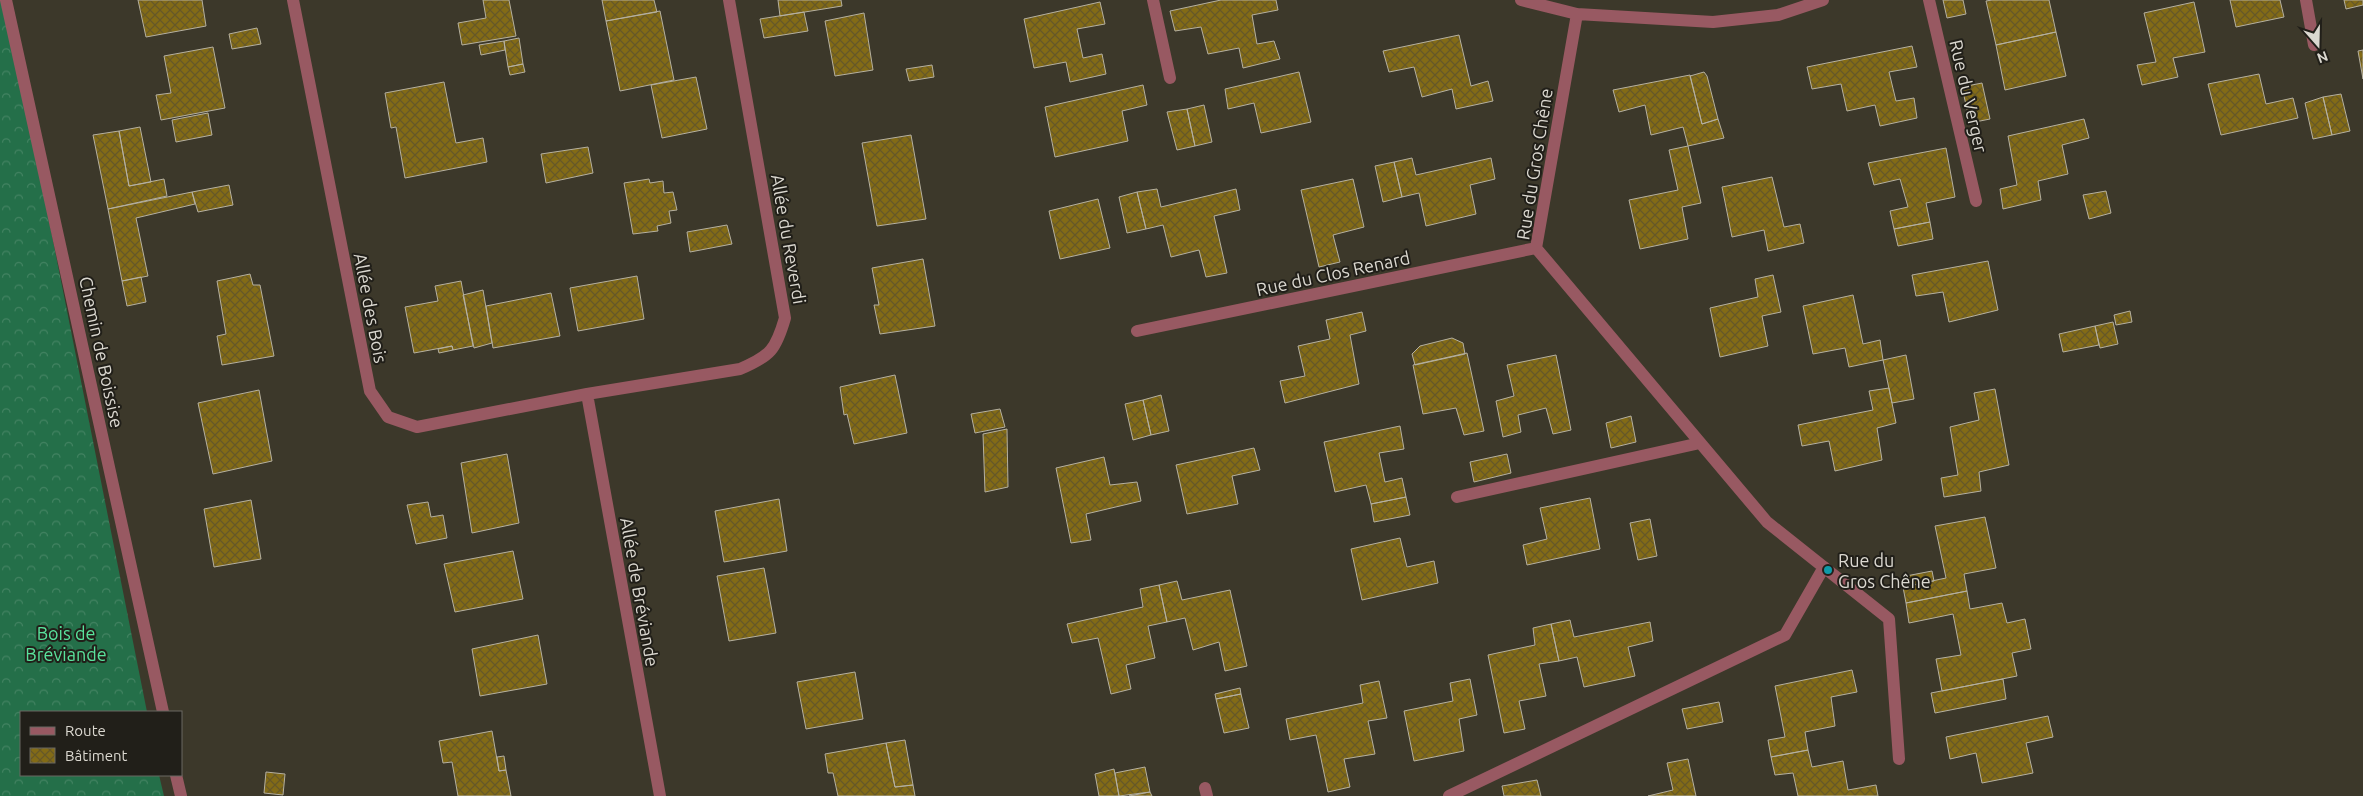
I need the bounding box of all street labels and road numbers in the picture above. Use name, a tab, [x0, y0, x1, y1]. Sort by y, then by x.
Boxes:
street label: Rue du Verger	[1946, 38, 1992, 155]
street label: Rue du Gros Chêne	[1512, 87, 1556, 241]
street label: Allée du Reverdi	[768, 172, 810, 306]
street label: Rue du Clos Renard	[1254, 247, 1412, 299]
street label: Allée des Bois	[351, 251, 392, 365]
street label: Chemin de Boissise	[76, 274, 128, 430]
street label: Allée de Bréviande	[617, 516, 663, 668]

